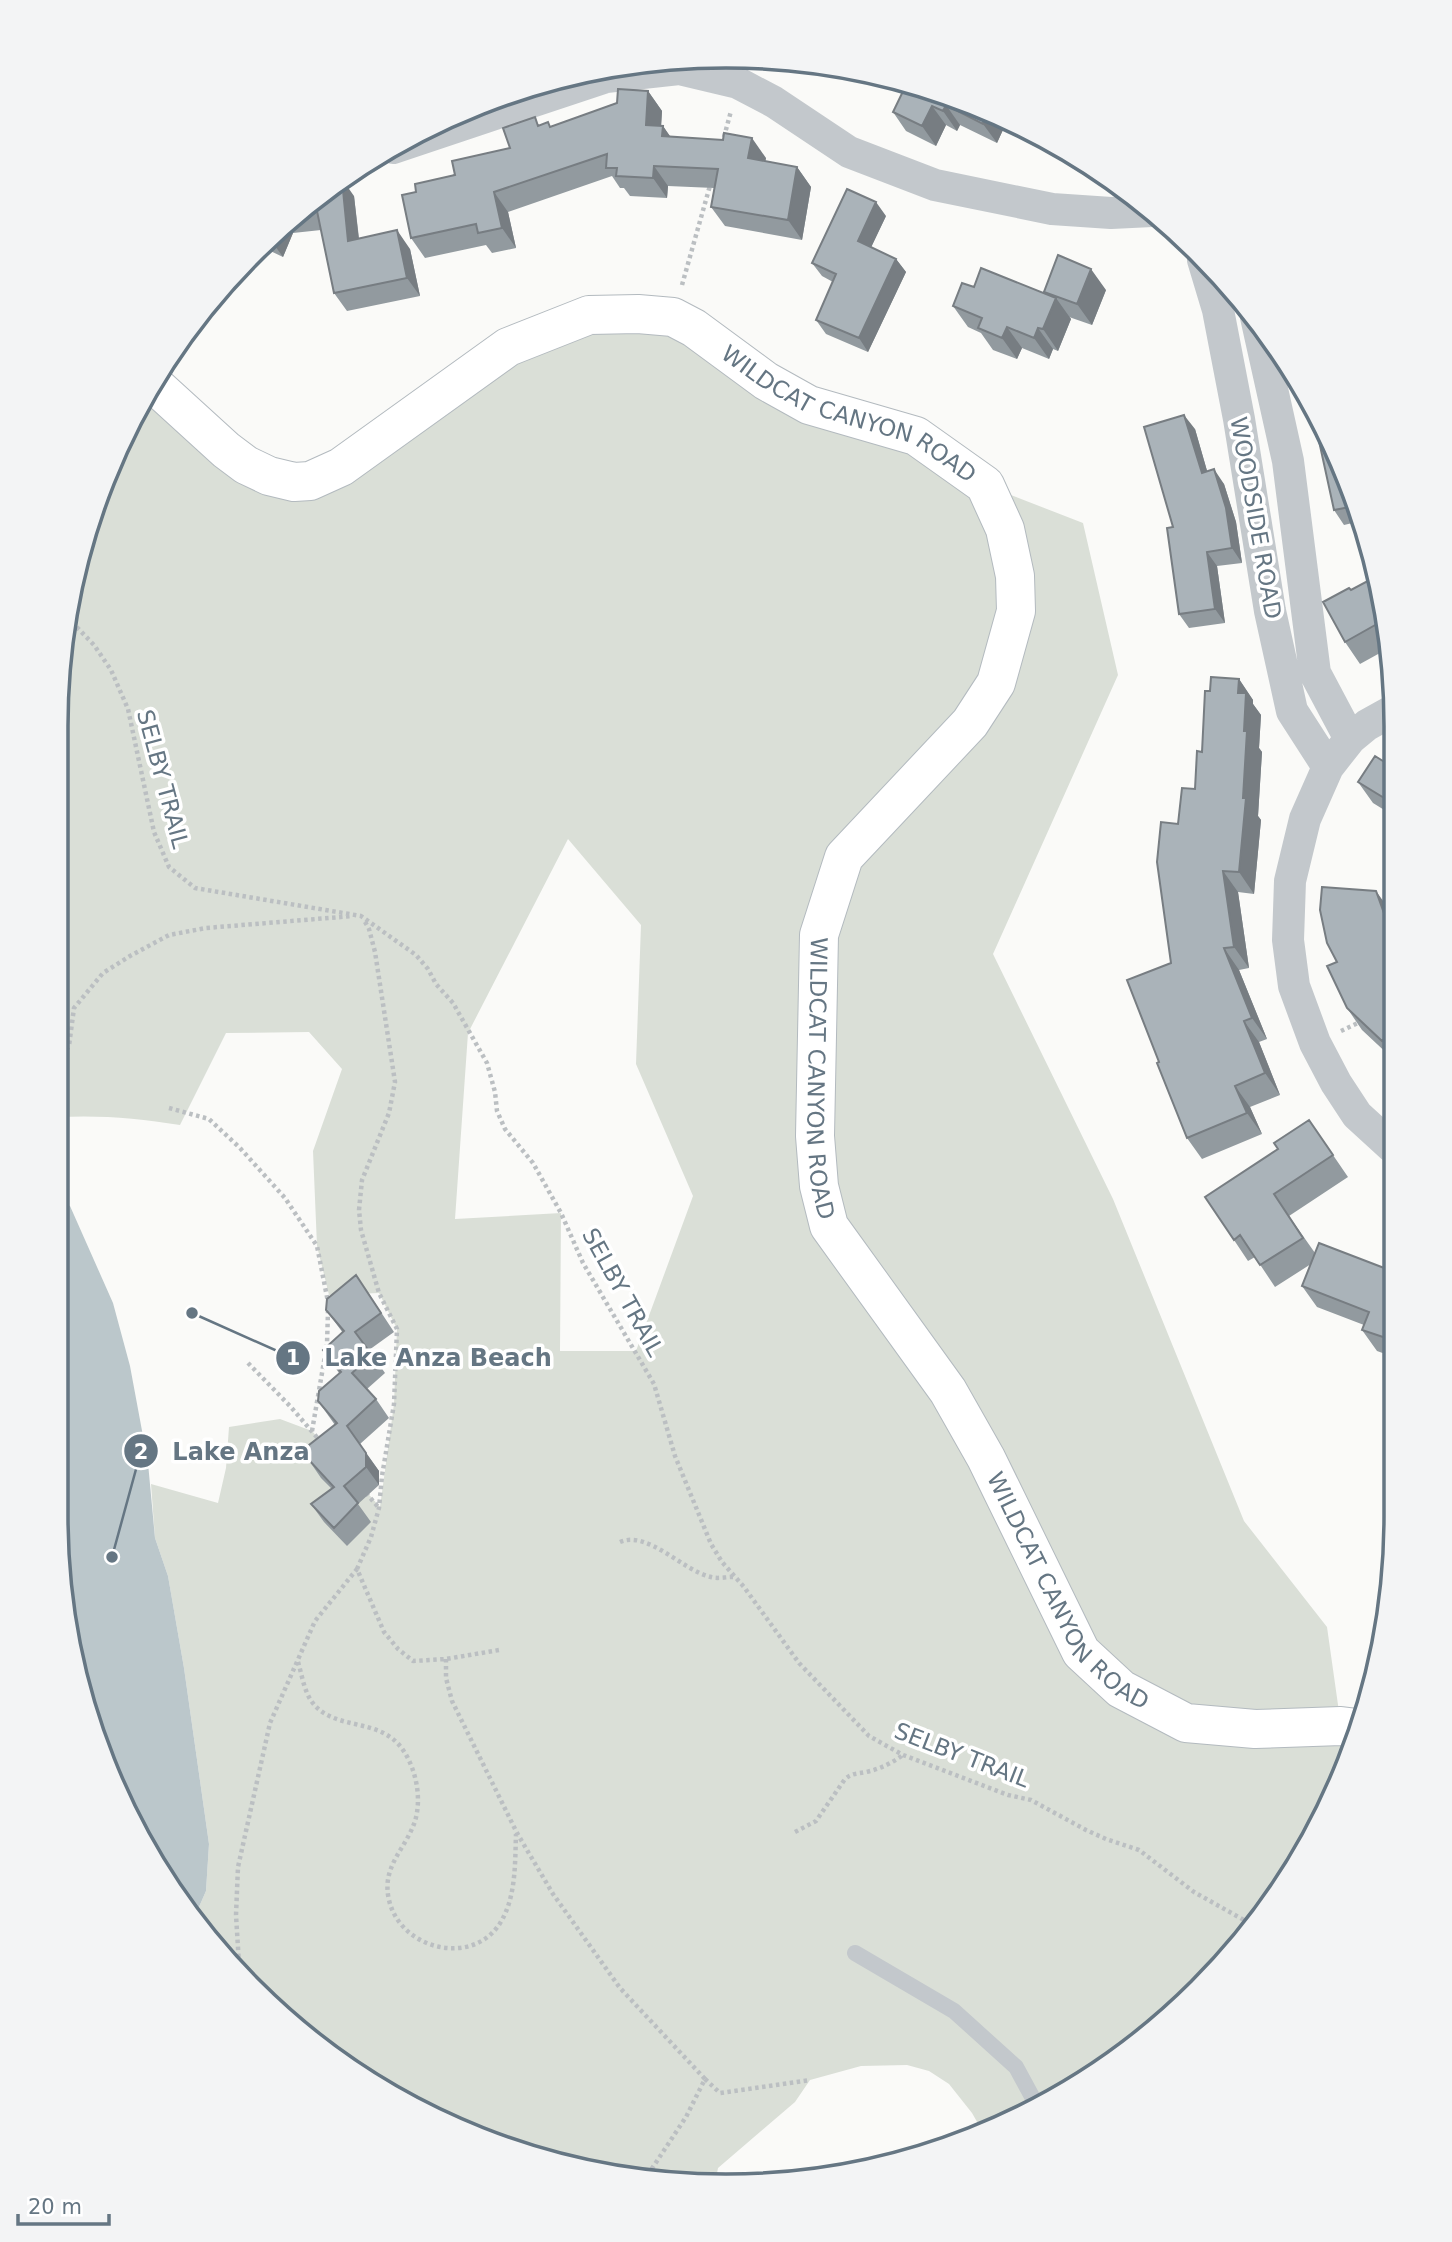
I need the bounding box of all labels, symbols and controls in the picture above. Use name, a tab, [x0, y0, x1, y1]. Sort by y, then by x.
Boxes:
street label: WILDCAT CANYON ROAD	[717, 340, 981, 487]
street label: WOODSIDE ROAD	[1225, 415, 1287, 621]
street label: SELBY TRAIL	[132, 707, 194, 851]
street label: WILDCAT CANYON ROAD	[801, 937, 840, 1222]
street label: SELBY TRAIL	[577, 1223, 669, 1361]
callout: Lake Anza Beach	[275, 1335, 566, 1380]
text: Lake Anza Beach	[324, 1344, 552, 1372]
text: 1	[286, 1346, 300, 1370]
callout: Lake Anza	[124, 1429, 324, 1474]
text: Lake Anza	[172, 1438, 310, 1466]
text: 2	[134, 1440, 148, 1464]
street label: WILDCAT CANYON ROAD	[982, 1468, 1154, 1714]
street label: SELBY TRAIL	[891, 1717, 1033, 1793]
scale bar	[18, 2182, 108, 2226]
text: 20 m	[28, 2195, 82, 2219]

